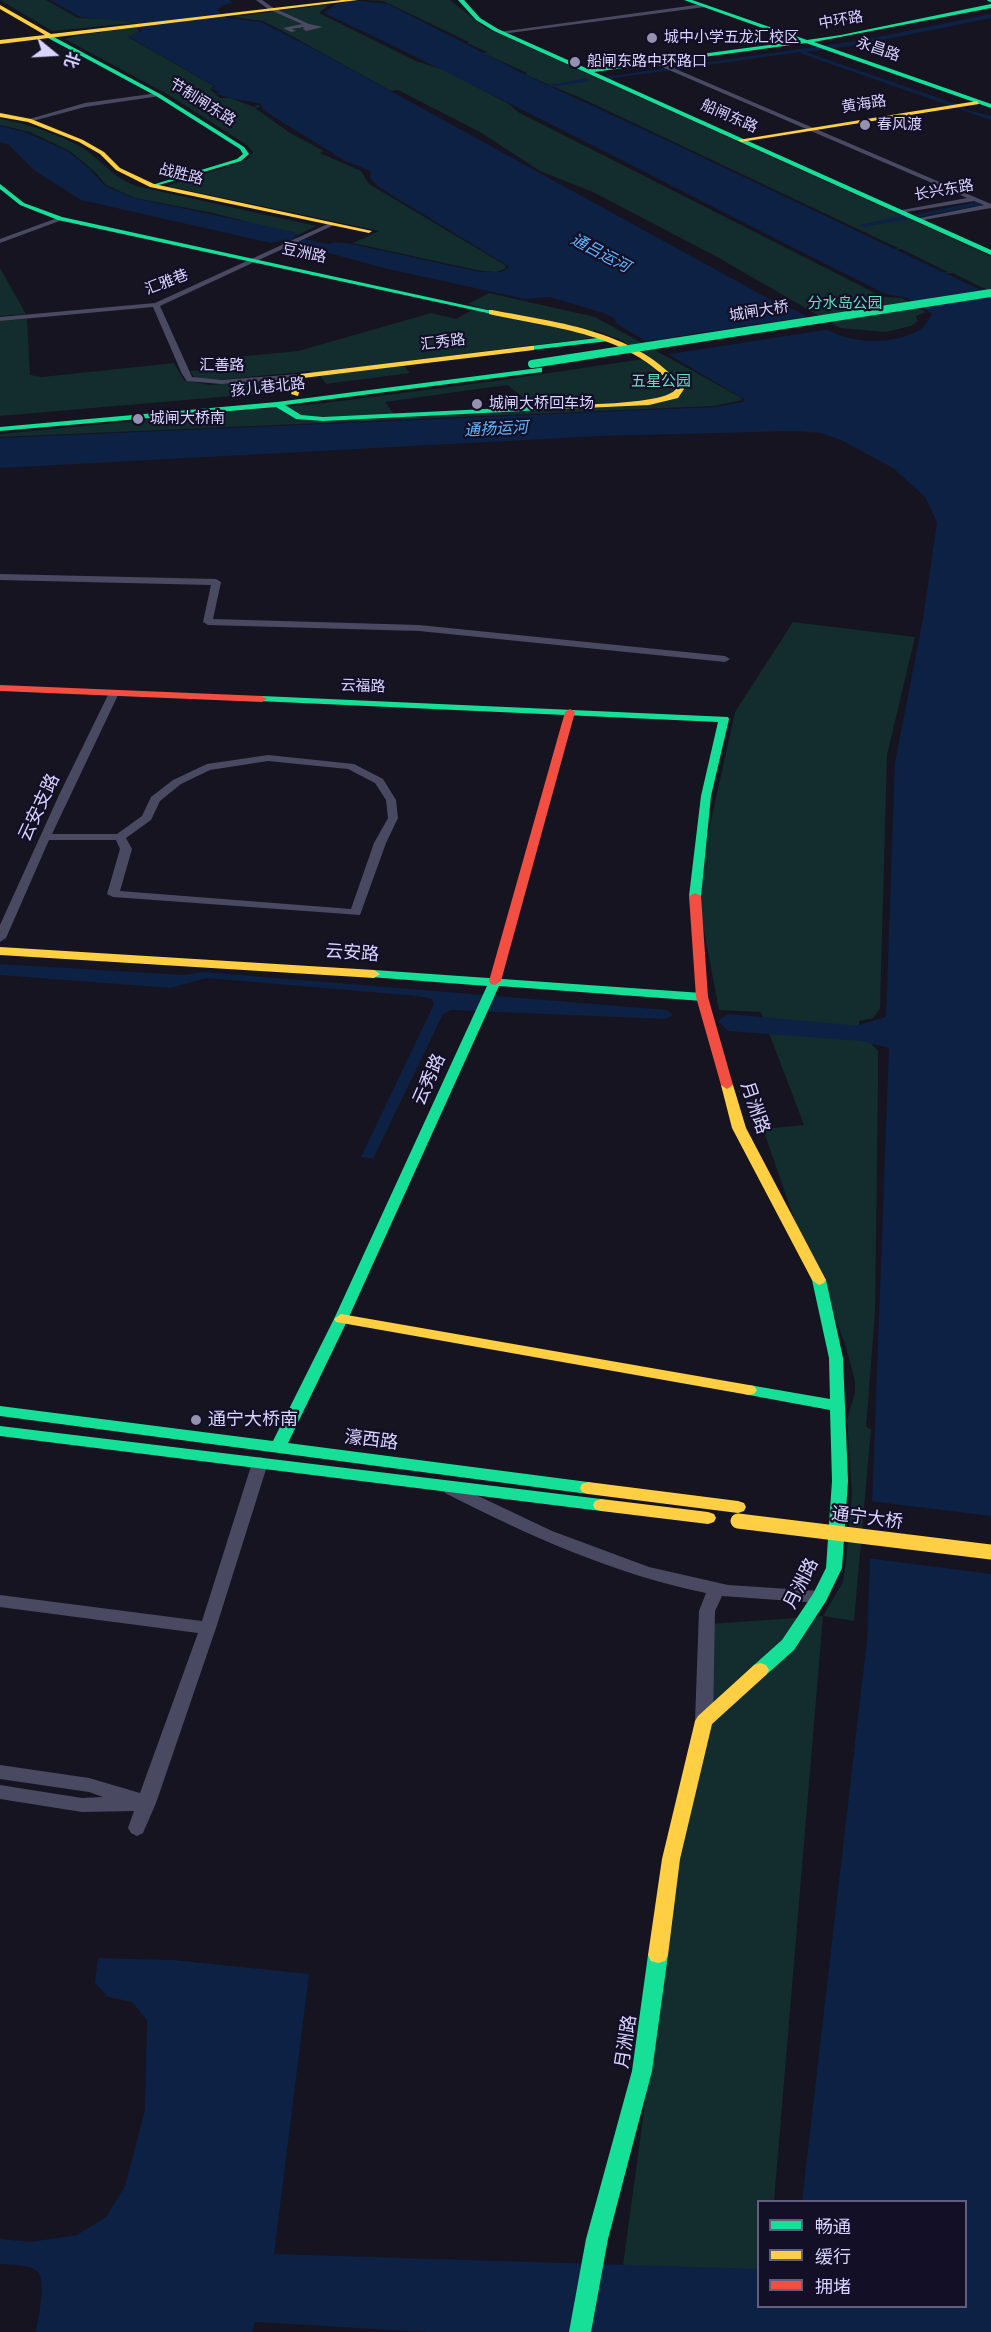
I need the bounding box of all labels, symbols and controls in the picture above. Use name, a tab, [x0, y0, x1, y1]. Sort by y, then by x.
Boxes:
street label: 中环路	[817, 8, 865, 34]
north arrow	[24, 24, 84, 84]
place label: 城中小学五龙汇校区	[664, 29, 799, 47]
marker: 城中小学五龙汇校区	[645, 31, 659, 45]
street label: 永昌路	[854, 34, 902, 66]
text: 北	[60, 49, 83, 70]
place label: 船闸东路中环路口	[587, 53, 707, 71]
marker: 船闸东路中环路口	[568, 55, 582, 69]
street label: 节制闸东路	[165, 75, 239, 131]
street label: 黄海路	[840, 93, 888, 117]
street label: 船闸东路	[698, 97, 760, 137]
place label: 春风渡	[877, 116, 922, 134]
marker: 春风渡	[858, 118, 872, 132]
street label: 战胜路	[157, 161, 205, 189]
street label: 长兴东路	[913, 177, 975, 205]
water label: 通吕运河	[567, 231, 633, 277]
street label: 豆洲路	[280, 241, 328, 267]
street label: 汇雅巷	[143, 267, 191, 299]
park label: 分水岛公园	[808, 295, 882, 313]
street label: 城闸大桥	[728, 298, 790, 326]
street label: 汇秀路	[420, 331, 466, 355]
street label: 汇善路	[200, 357, 244, 375]
park label: 五星公园	[631, 373, 691, 391]
street label: 孩儿巷北路	[230, 375, 306, 401]
place label: 城闸大桥回车场	[489, 395, 594, 413]
marker: 城闸大桥回车场	[470, 397, 484, 411]
place label: 城闸大桥南	[150, 410, 225, 428]
marker: 城闸大桥南	[131, 412, 145, 426]
water label: 通扬运河	[464, 419, 528, 441]
street label: 云福路	[340, 677, 386, 697]
street label: 云安支路	[15, 771, 65, 845]
street label: 云安路	[324, 941, 380, 967]
street label: 云秀路	[409, 1051, 451, 1109]
street label: 月洲路	[735, 1079, 773, 1137]
place label: 通宁大桥南	[208, 1409, 298, 1431]
marker: 通宁大桥南	[189, 1413, 203, 1427]
street label: 濠西路	[343, 1427, 399, 1455]
street label: 通宁大桥	[830, 1504, 904, 1534]
street label: 月洲路	[780, 1555, 824, 1613]
street label: 月洲路	[612, 2014, 642, 2070]
legend	[757, 2200, 967, 2308]
text: 畅通	[815, 2216, 851, 2237]
text: 缓行	[815, 2246, 851, 2267]
text: 拥堵	[815, 2276, 851, 2297]

